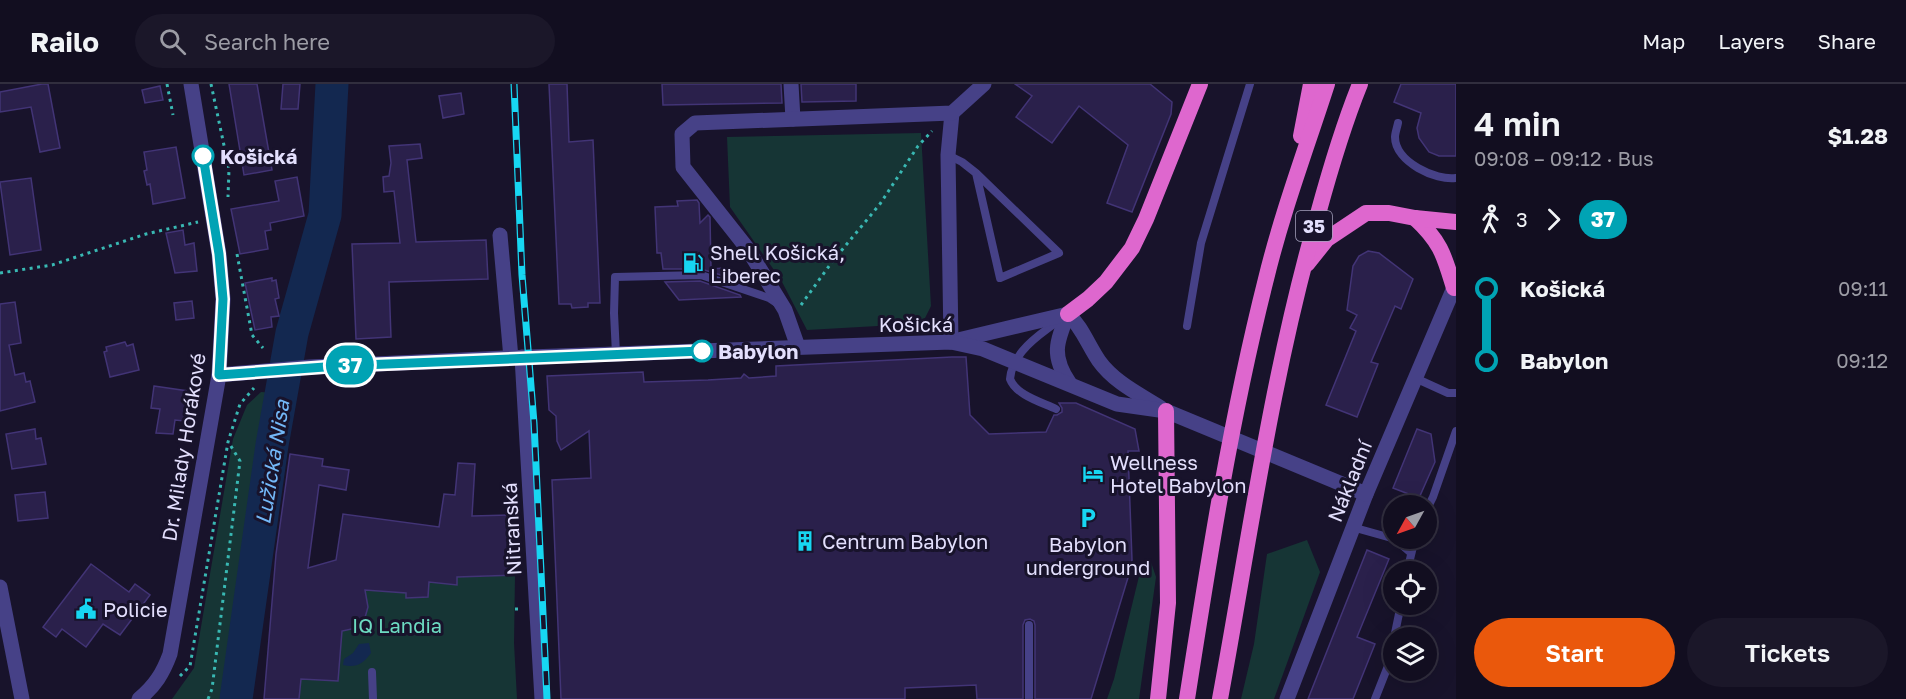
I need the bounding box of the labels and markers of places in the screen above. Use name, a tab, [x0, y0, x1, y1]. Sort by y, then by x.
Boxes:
place label: Košická	[220, 144, 297, 168]
marker: Košická	[192, 145, 214, 167]
place label: Shell Košická, Liberec	[710, 240, 845, 287]
fuel station icon: Shell Košická, Liberec	[681, 251, 705, 275]
place label: Babylon	[718, 339, 798, 363]
marker: Babylon	[691, 340, 713, 362]
place label: Wellness Hotel Babylon	[1110, 450, 1247, 497]
hotel icon: Wellness Hotel Babylon	[1081, 462, 1105, 486]
parking icon: Babylon underground	[1076, 506, 1100, 530]
building icon: Centrum Babylon	[793, 529, 817, 553]
place label: Centrum Babylon	[822, 529, 988, 553]
place label: Babylon underground	[1026, 532, 1150, 579]
public building icon: Policie	[74, 597, 98, 621]
place label: Policie	[103, 597, 168, 621]

